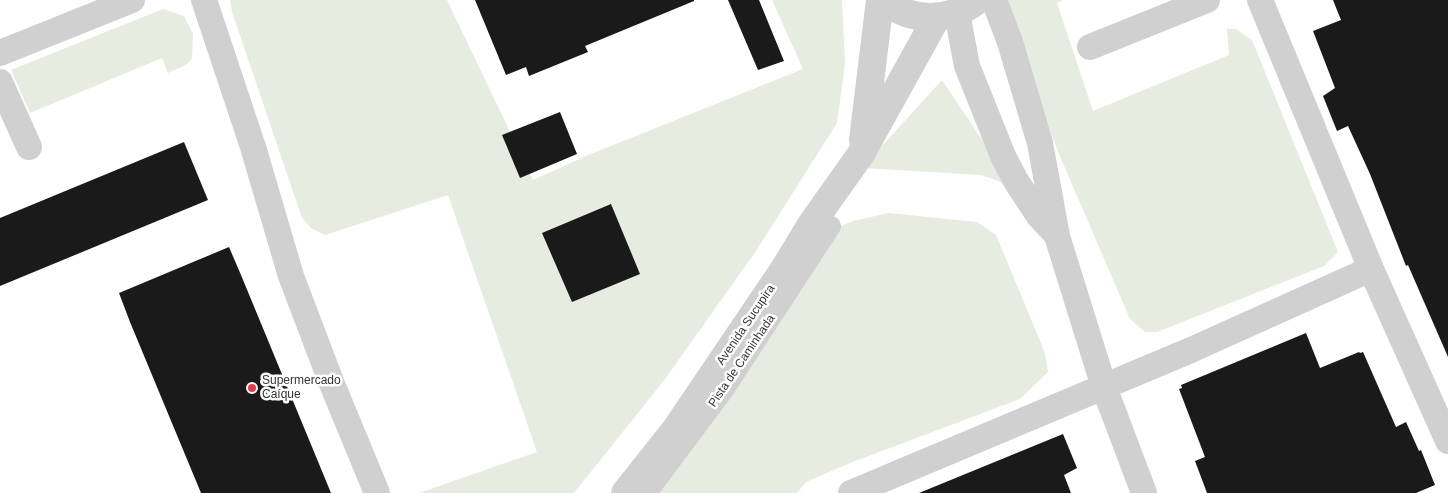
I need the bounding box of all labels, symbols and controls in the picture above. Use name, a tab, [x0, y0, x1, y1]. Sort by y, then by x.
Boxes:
street label: Avenida Sucupira	[714, 282, 778, 368]
street label: Pista de Caminhada	[706, 312, 778, 410]
place label: Supermercado Caíque	[262, 374, 341, 402]
marker: Supermercado Caíque	[246, 382, 258, 394]

